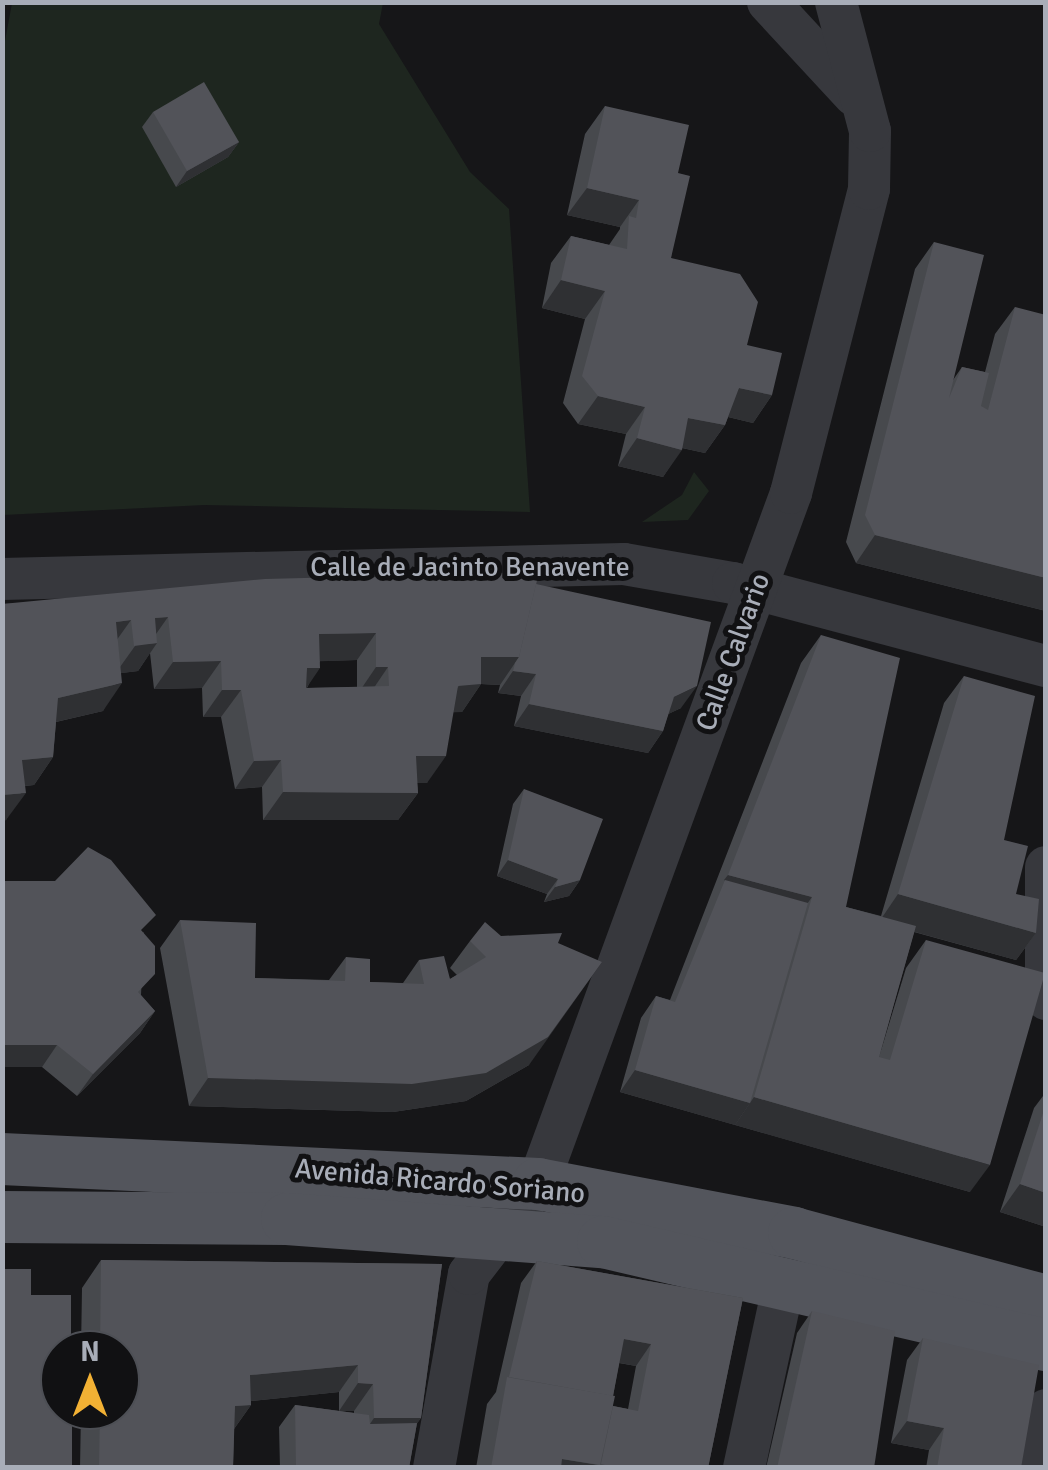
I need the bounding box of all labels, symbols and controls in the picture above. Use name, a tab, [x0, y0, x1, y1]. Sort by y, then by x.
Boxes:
street label: Calle de Jacinto Benavente	[310, 550, 630, 584]
street label: Calle Calvario	[689, 568, 777, 736]
street label: Avenida Ricardo Soriano	[294, 1152, 586, 1210]
north arrow	[40, 1330, 140, 1430]
text: N	[80, 1335, 100, 1369]

